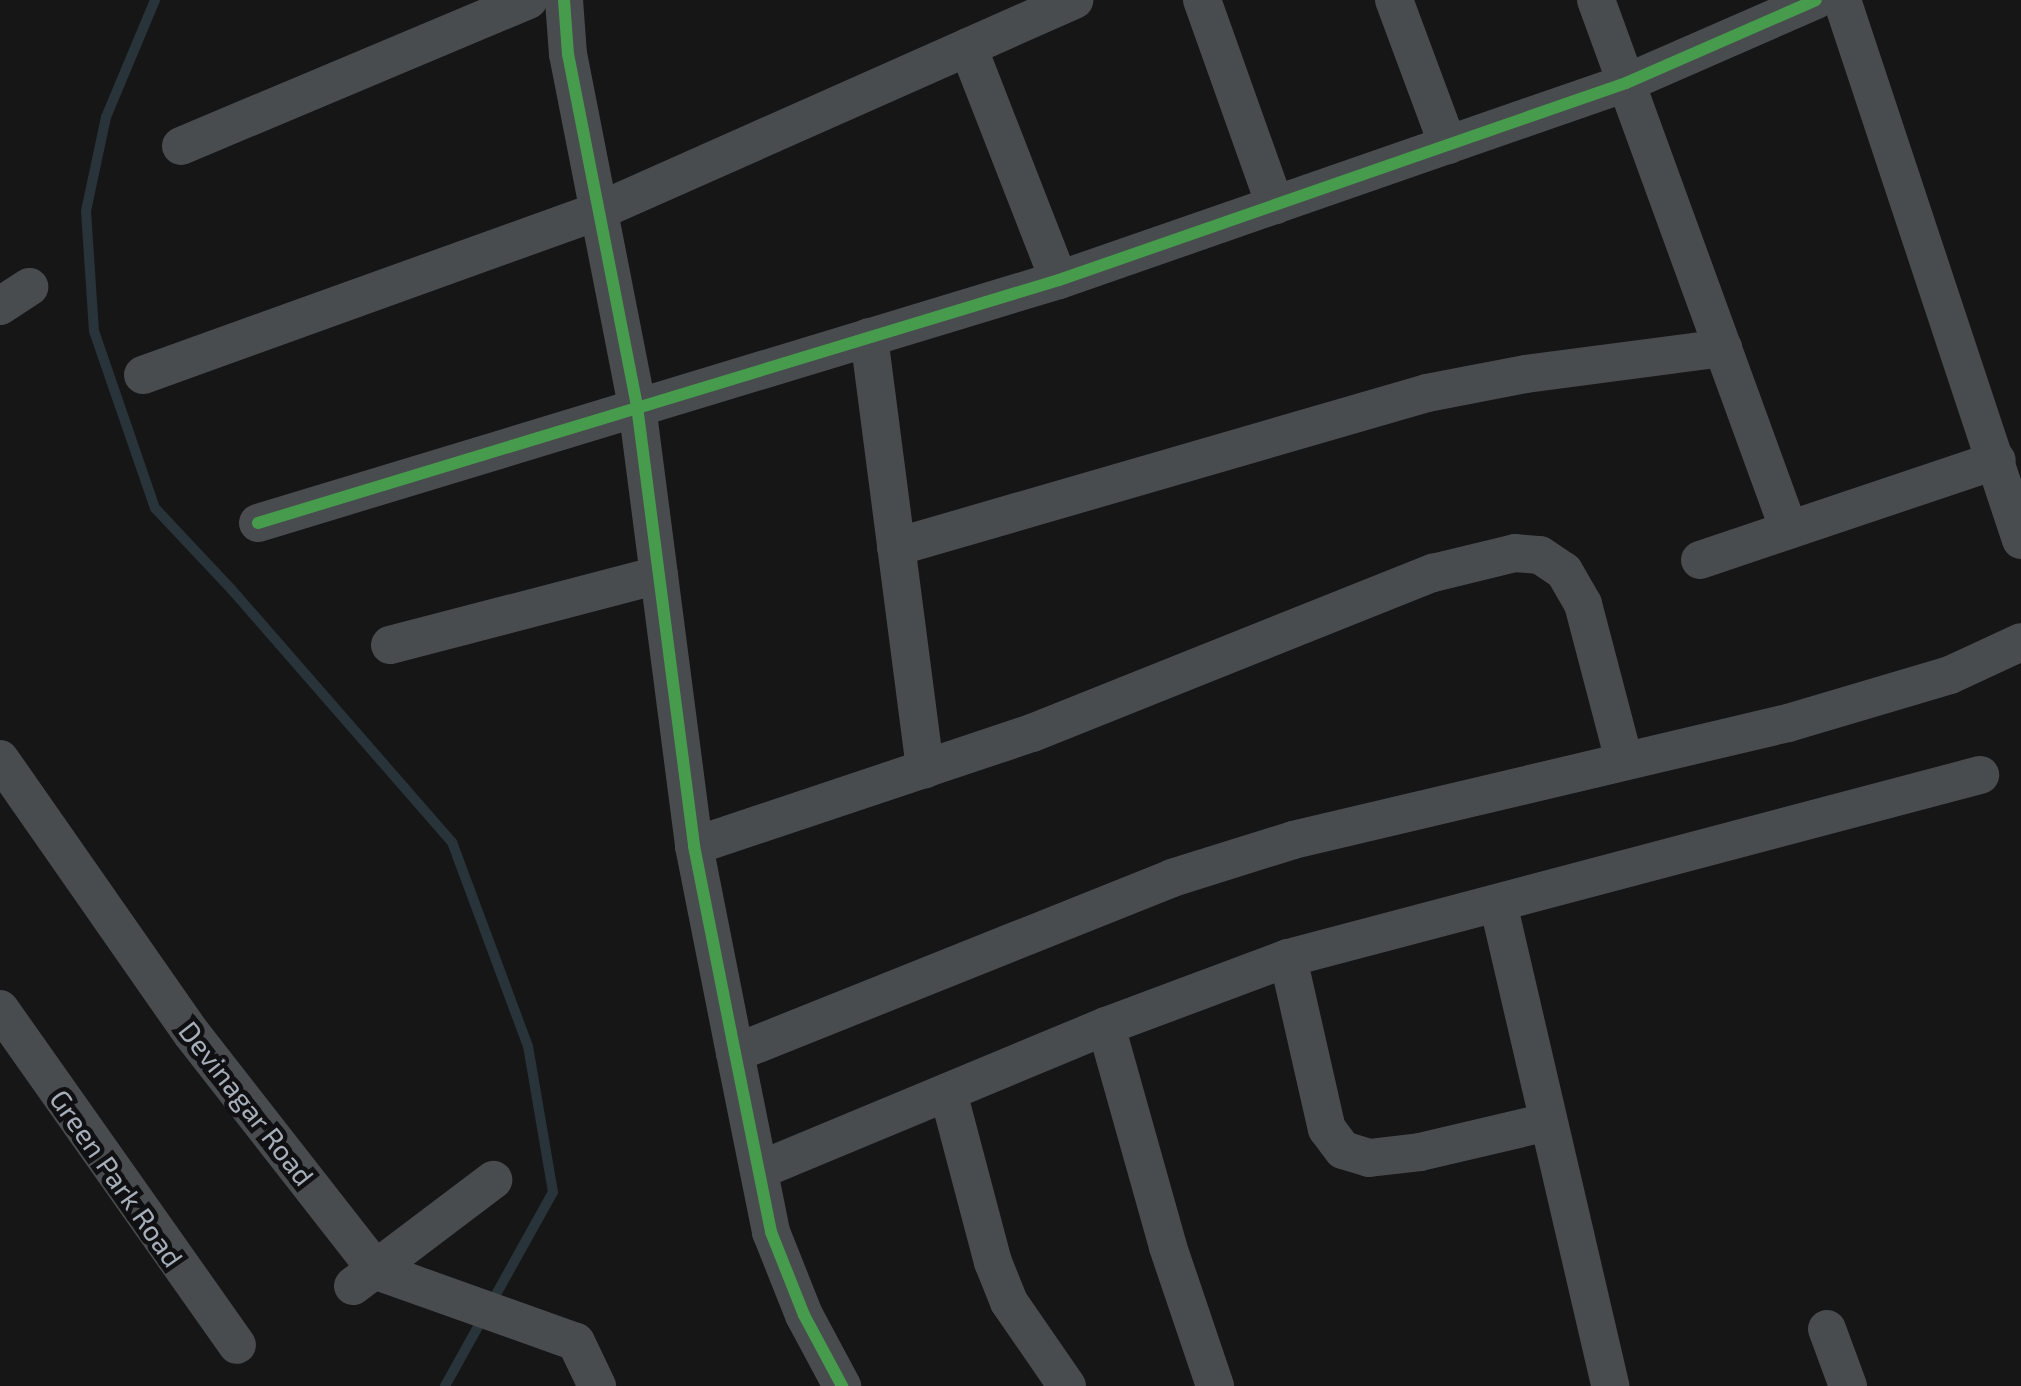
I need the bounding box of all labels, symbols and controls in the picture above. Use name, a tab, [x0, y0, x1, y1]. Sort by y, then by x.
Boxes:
street label: Devinagar Road	[172, 1014, 322, 1192]
street label: Green Park Road	[43, 1083, 191, 1273]

